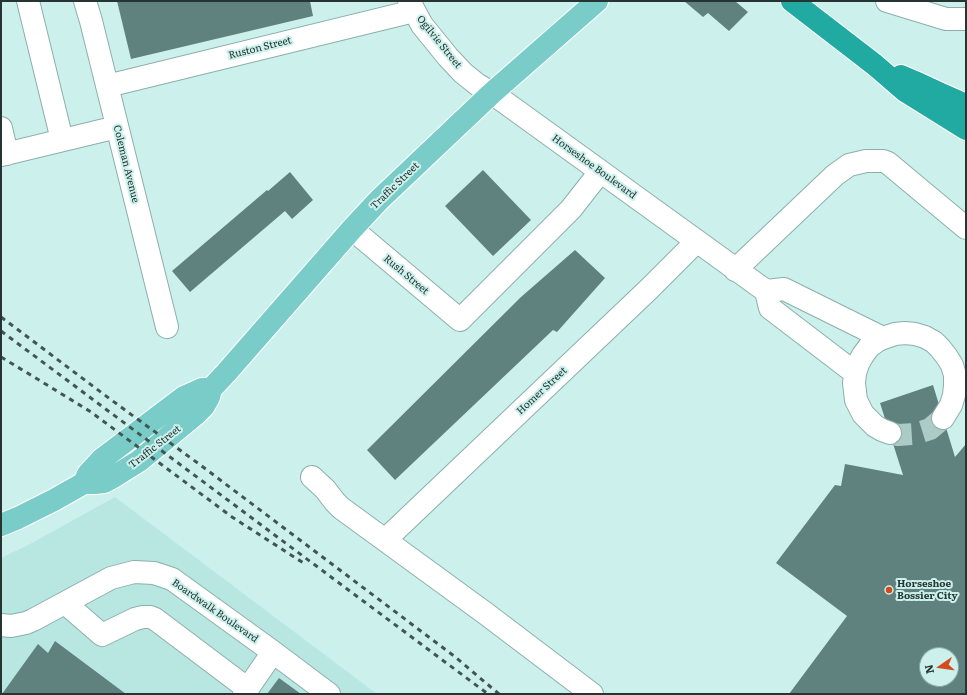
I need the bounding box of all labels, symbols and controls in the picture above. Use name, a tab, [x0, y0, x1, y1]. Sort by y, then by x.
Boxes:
street label: Ogilvie Street	[414, 13, 464, 71]
street label: Ruston Street	[227, 34, 293, 62]
street label: Coleman Avenue	[111, 124, 141, 204]
street label: Horseshoe Boulevard	[549, 132, 639, 202]
street label: Traffic Street	[368, 160, 422, 212]
street label: Rush Street	[381, 253, 431, 297]
street label: Homer Street	[514, 365, 570, 417]
street label: Traffic Street	[127, 423, 183, 471]
street label: Boardwalk Boulevard	[170, 577, 260, 645]
place label: Horseshoe Bossier City	[897, 578, 958, 602]
marker: Horseshoe Bossier City	[884, 585, 894, 595]
north arrow	[919, 647, 959, 687]
text: N	[919, 663, 937, 676]

